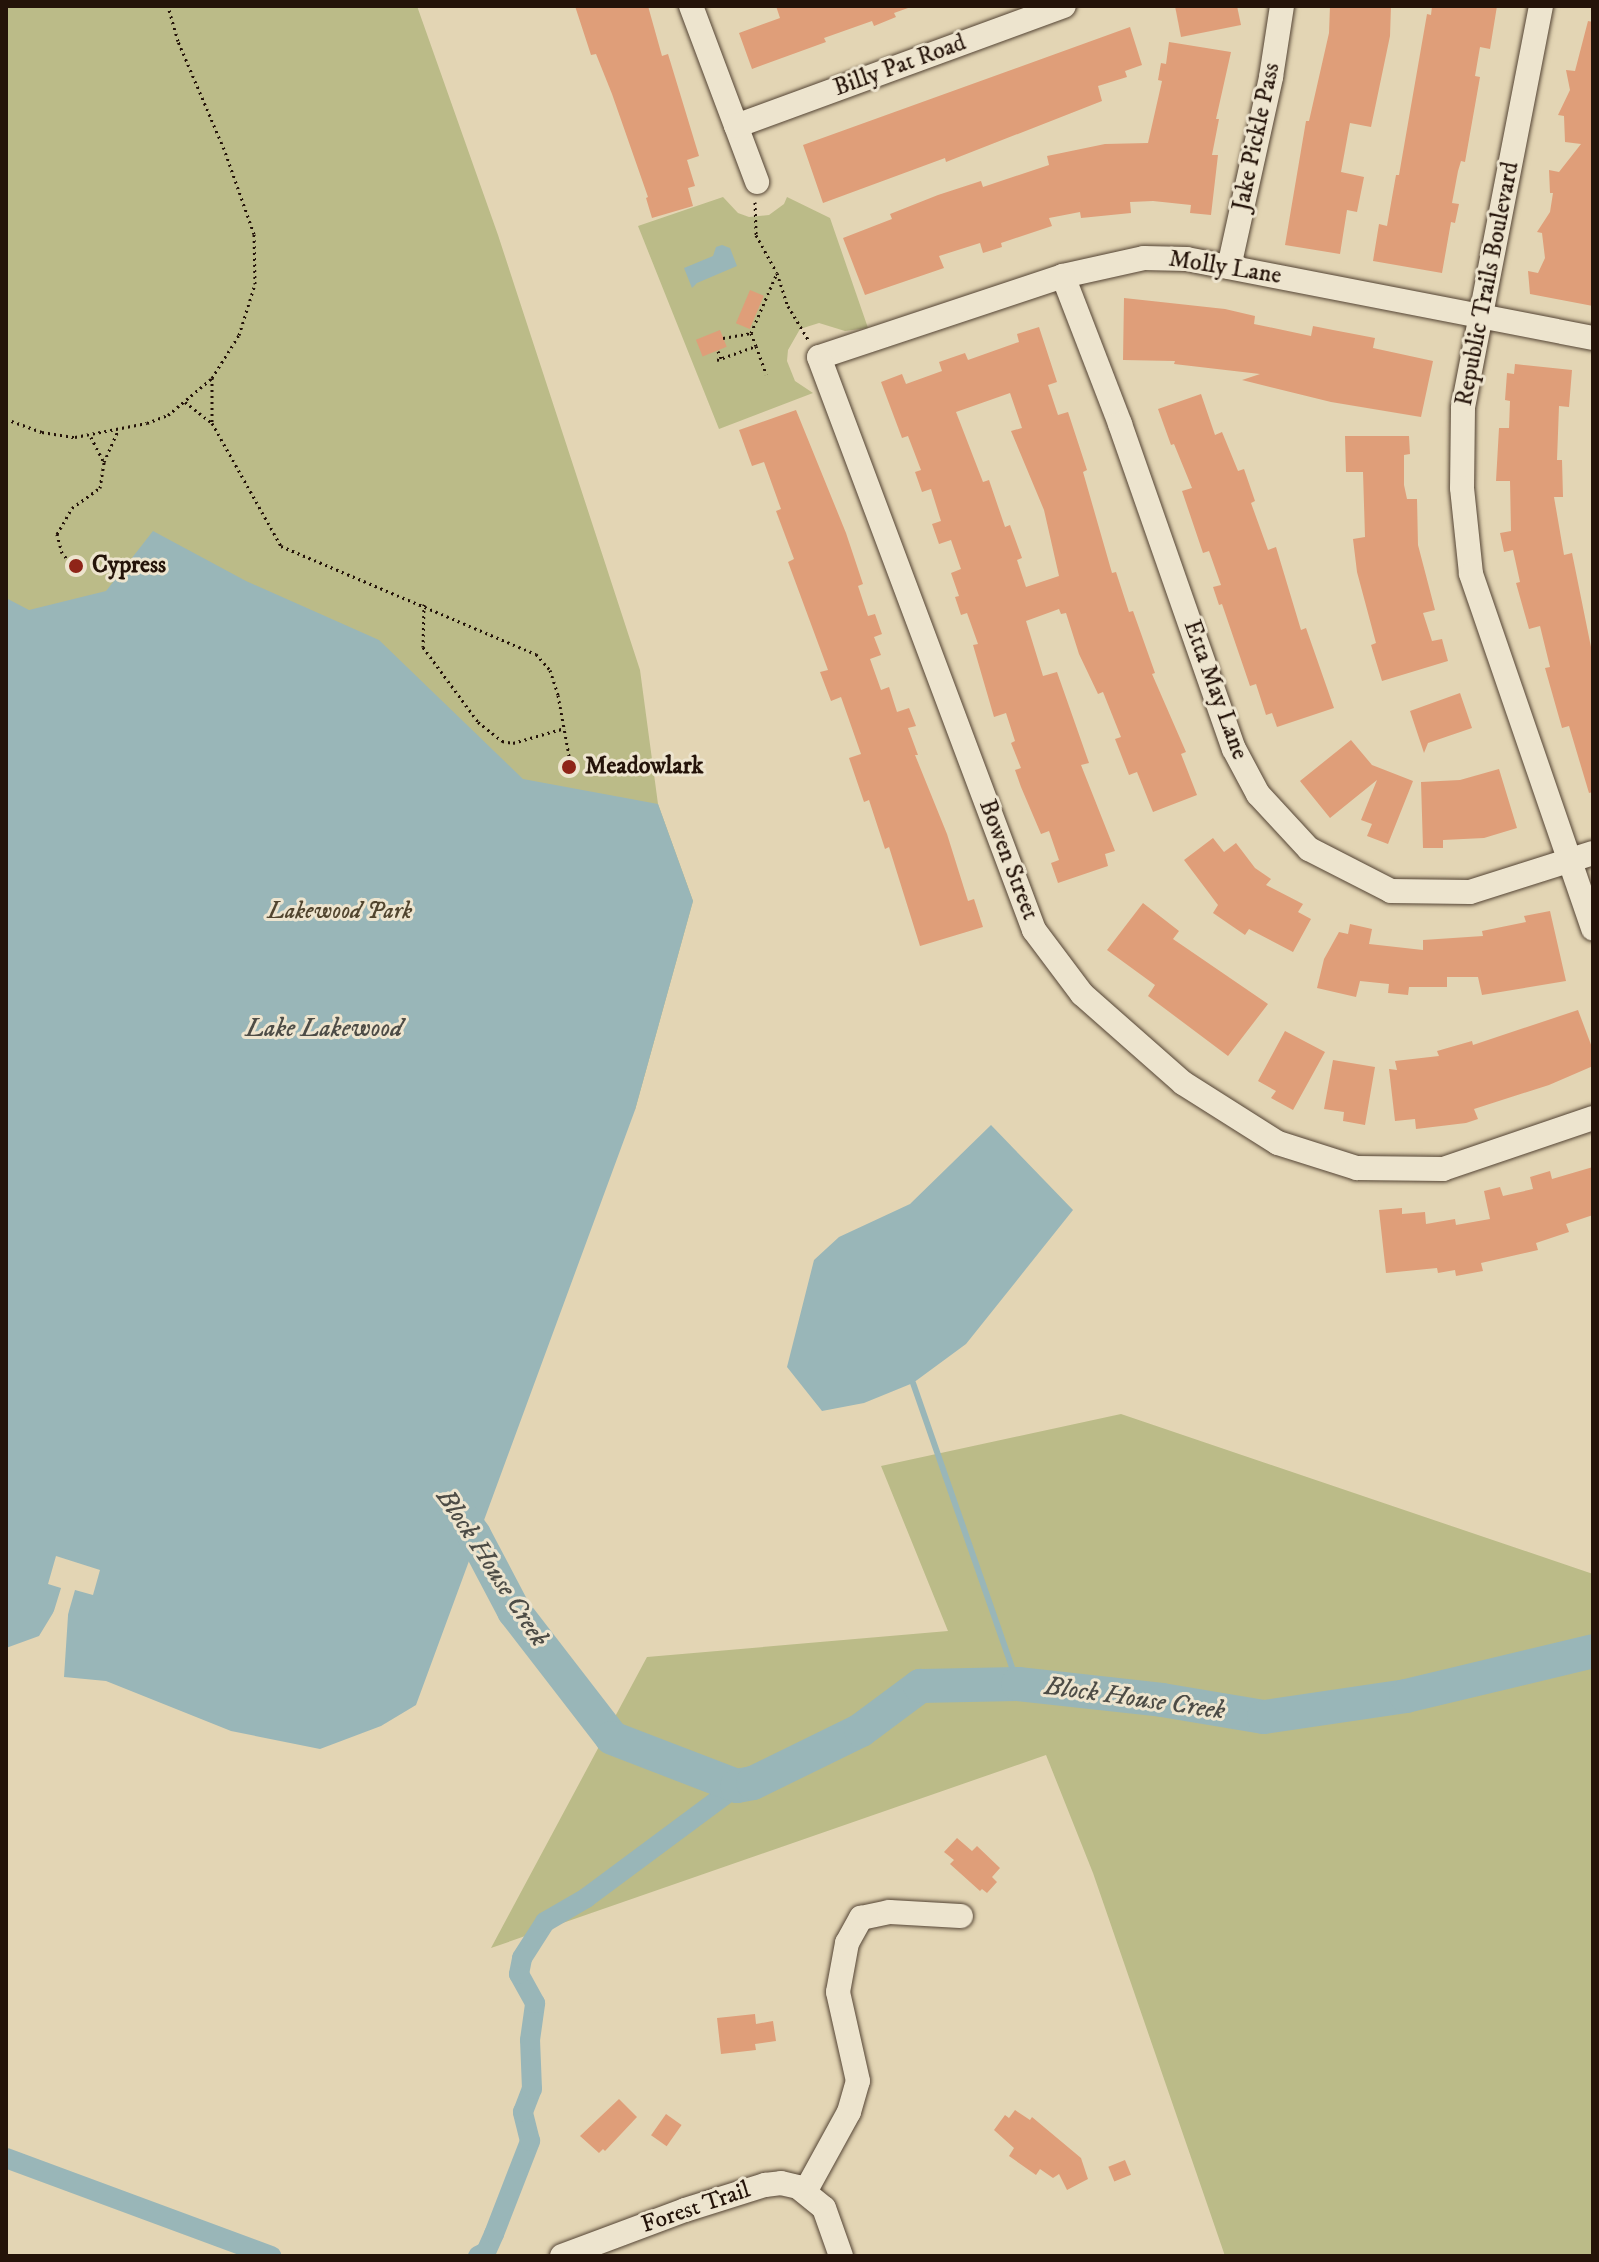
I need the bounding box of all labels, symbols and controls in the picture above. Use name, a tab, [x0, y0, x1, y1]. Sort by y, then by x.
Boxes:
street label: Billy Pat Road	[830, 29, 970, 103]
street label: Jake Pickle Pass	[1227, 60, 1287, 214]
street label: Republic Trails Boulevard	[1450, 160, 1526, 408]
street label: Molly Lane	[1167, 245, 1283, 291]
place label: Cypress	[92, 552, 166, 580]
marker: Cypress	[67, 557, 85, 575]
street label: Etta May Lane	[1176, 616, 1254, 764]
place label: Meadowlark	[585, 753, 703, 781]
marker: Meadowlark	[560, 758, 578, 776]
street label: Bowen Street	[972, 796, 1044, 924]
park label: Lakewood Park	[268, 898, 412, 926]
water label: Lake Lakewood	[245, 1013, 403, 1045]
water label: Block House Creek	[429, 1483, 555, 1653]
water label: Block House Creek	[1043, 1671, 1227, 1727]
street label: Forest Trail	[638, 2176, 754, 2240]

